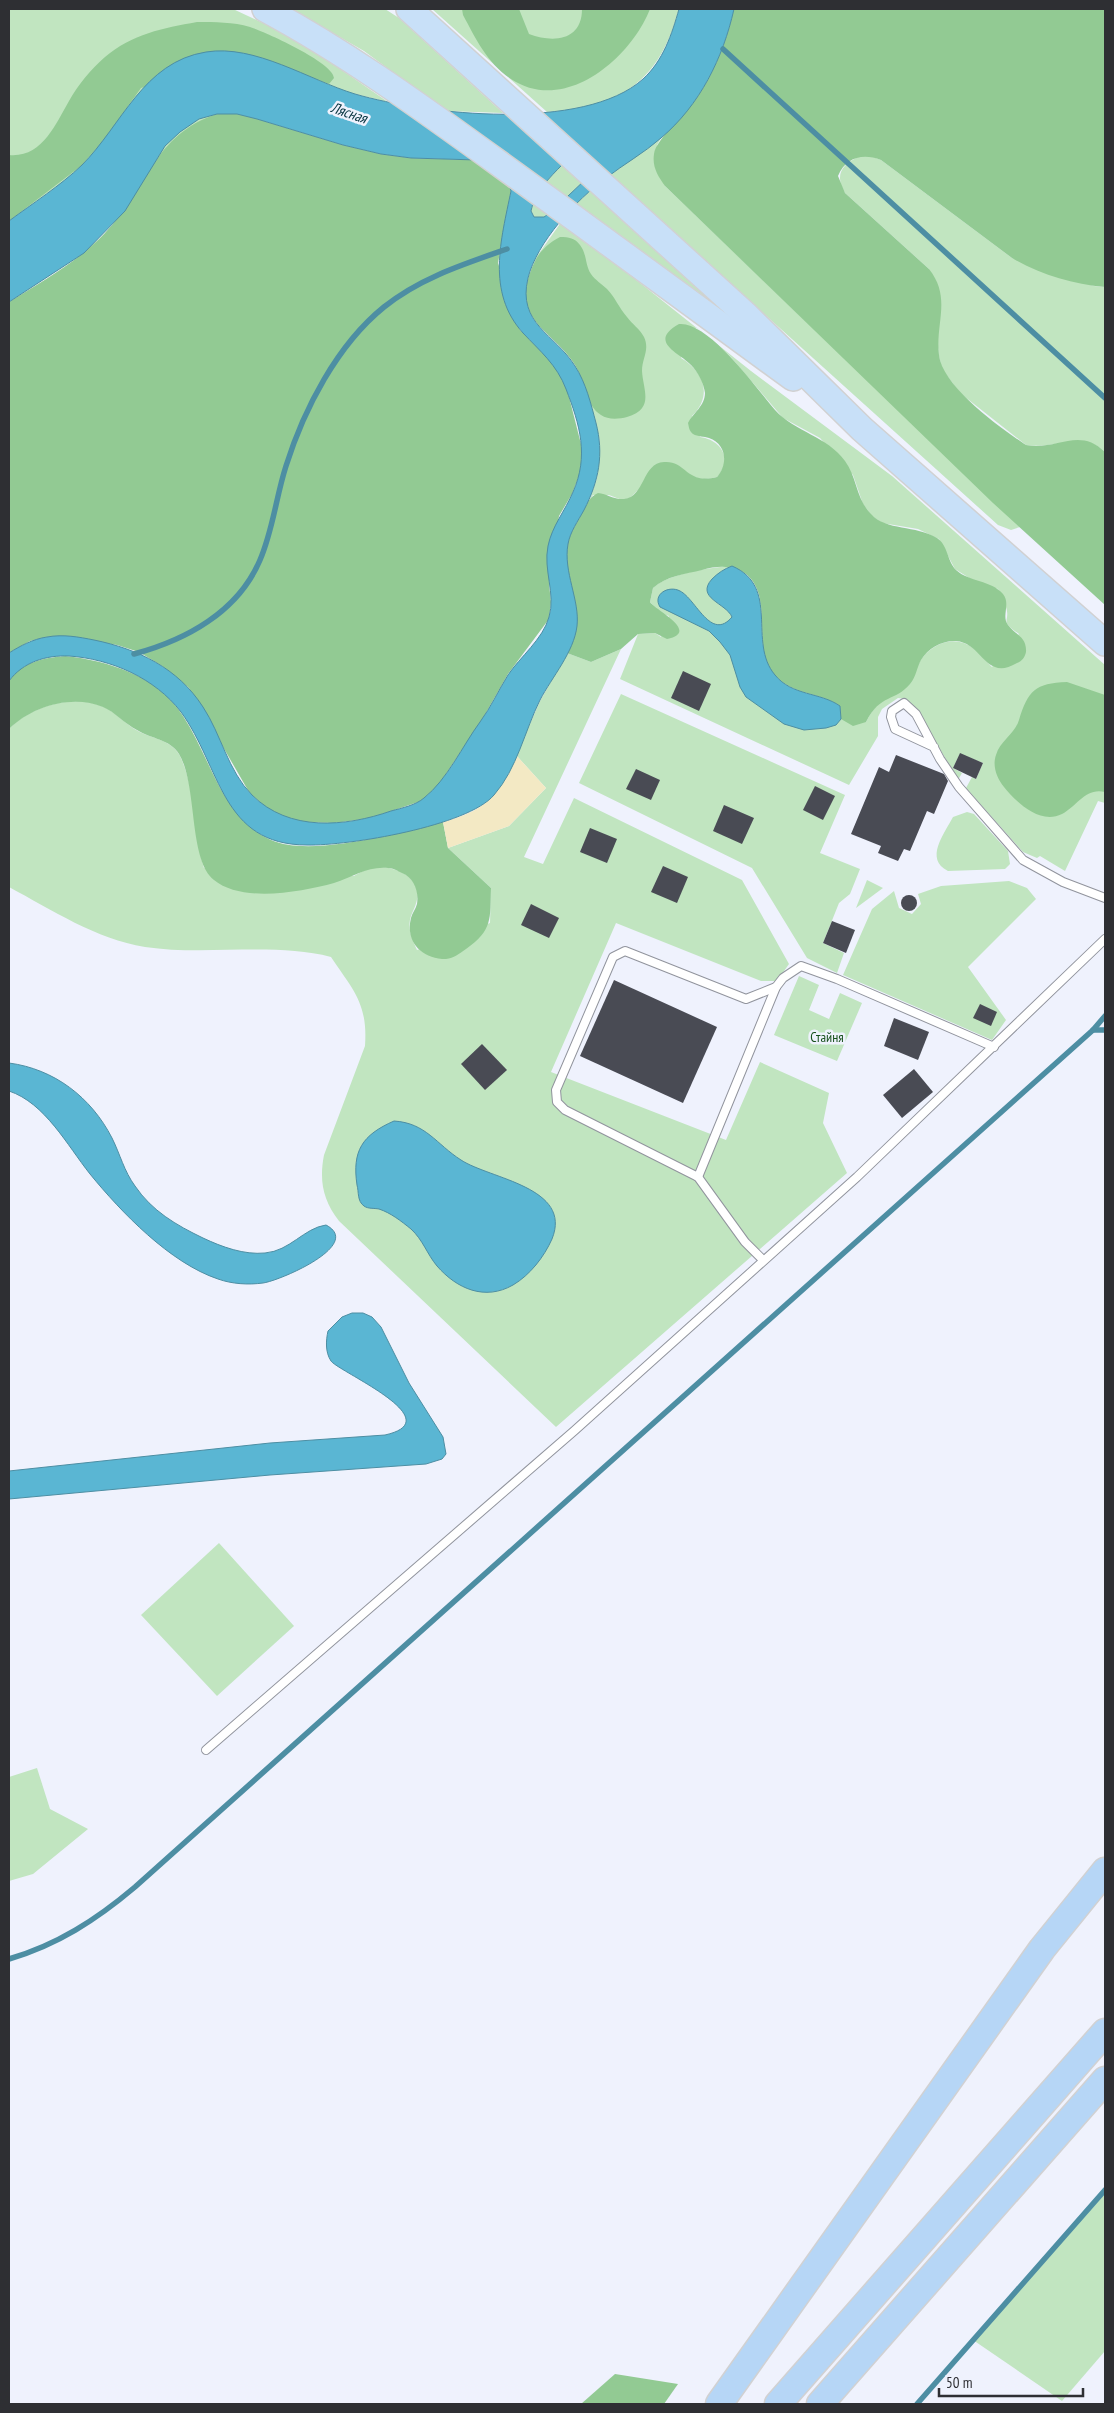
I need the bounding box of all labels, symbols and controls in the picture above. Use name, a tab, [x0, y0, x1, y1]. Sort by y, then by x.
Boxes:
water label: Лясная	[328, 97, 371, 128]
park label: Стайня	[810, 1028, 844, 1046]
scale bar	[939, 2366, 1083, 2398]
text: 50 m	[946, 2373, 972, 2392]

